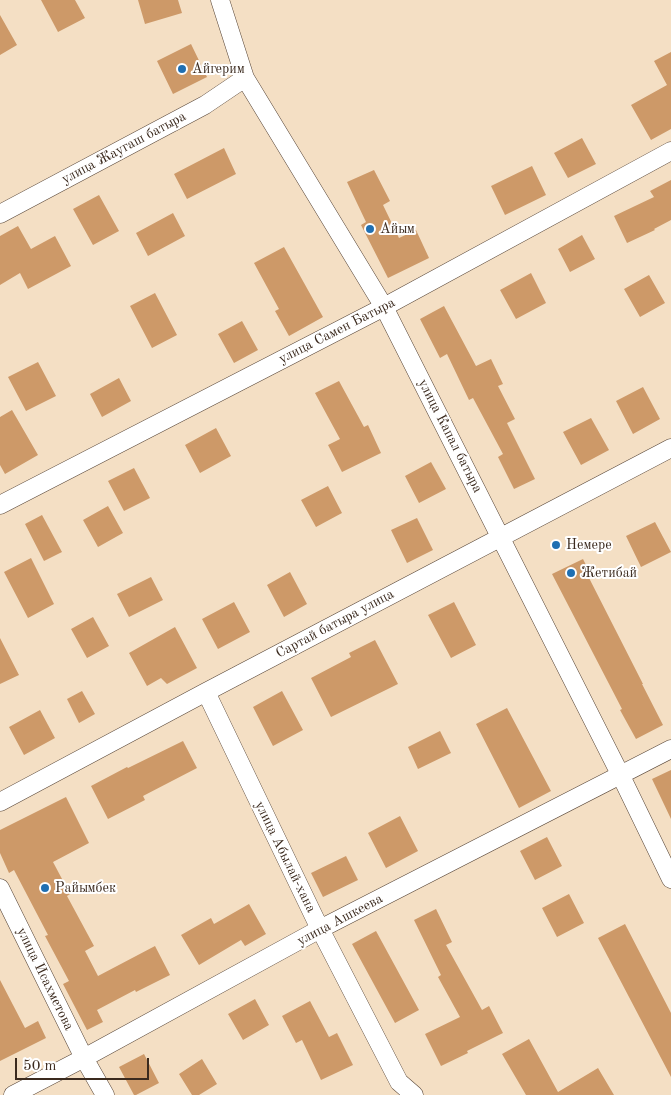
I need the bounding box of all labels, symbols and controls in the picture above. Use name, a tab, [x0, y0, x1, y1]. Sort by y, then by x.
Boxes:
place label: Айгерим	[192, 61, 245, 77]
marker: Айгерим	[176, 63, 188, 75]
street label: улица Жаугаш батыра	[59, 108, 189, 188]
place label: Айым	[380, 221, 415, 237]
marker: Айым	[364, 223, 376, 235]
street label: улица Самен Батыра	[276, 294, 398, 368]
street label: улица Капал батыра	[414, 376, 486, 496]
place label: Немере	[566, 537, 612, 553]
marker: Немере	[550, 539, 562, 551]
place label: Жетибай	[581, 565, 637, 581]
marker: Жетибай	[565, 567, 577, 579]
street label: Сартай батыра улица	[273, 586, 397, 662]
street label: улица Абылай-хана	[251, 798, 319, 916]
place label: Райымбек	[55, 880, 116, 896]
marker: Райымбек	[39, 882, 51, 894]
street label: улица Ашкеева	[294, 890, 386, 950]
street label: улица Исахметова	[13, 925, 77, 1033]
scale bar	[18, 1048, 151, 1080]
text: 50 m	[23, 1059, 57, 1074]

